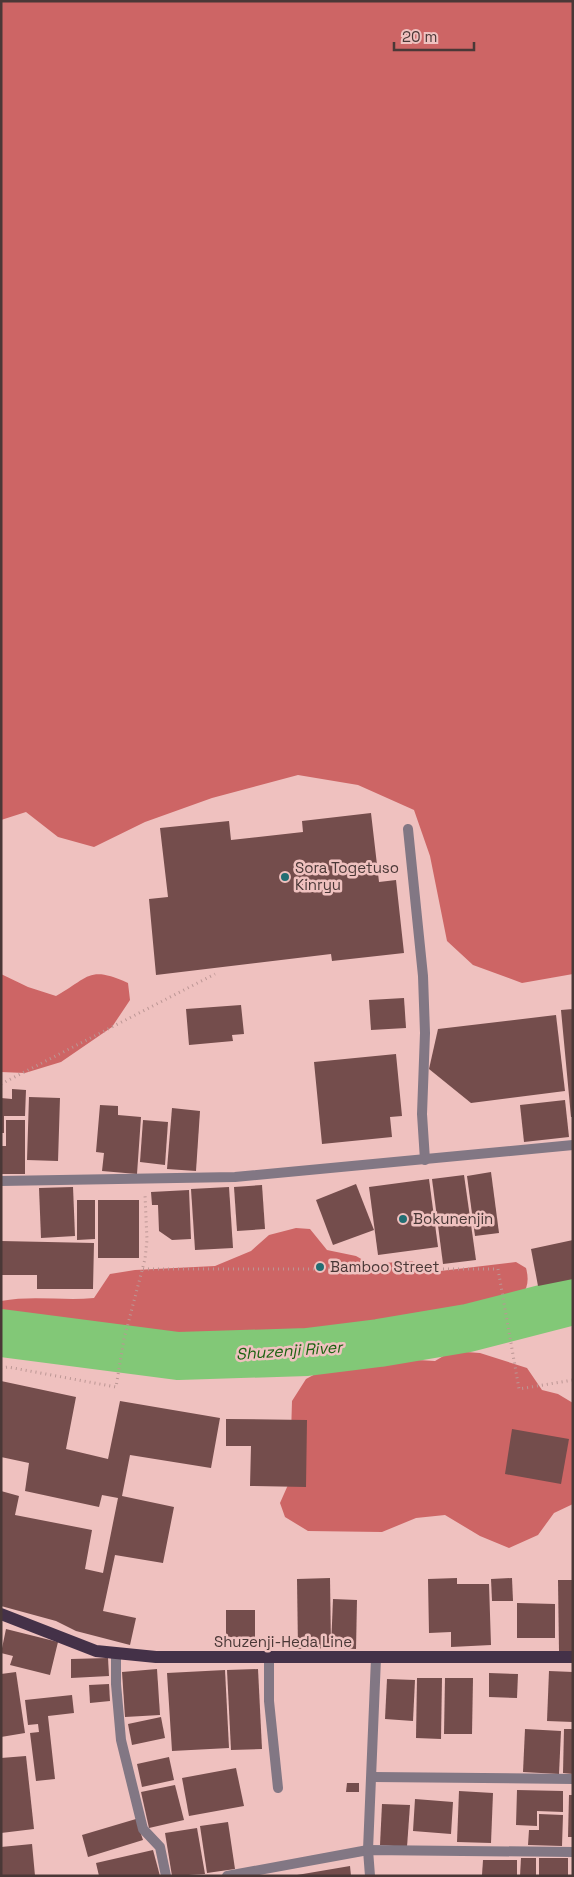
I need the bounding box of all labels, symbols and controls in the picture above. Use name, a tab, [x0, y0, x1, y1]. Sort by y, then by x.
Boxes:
scale bar	[394, 20, 474, 52]
text: 20 m	[402, 27, 437, 46]
place label: Sora Togetuso Kinryu	[295, 858, 399, 894]
marker: Sora Togetuso Kinryu	[279, 871, 291, 883]
place label: Bokunenjin	[413, 1209, 493, 1228]
marker: Bokunenjin	[397, 1213, 409, 1225]
place label: Bamboo Street	[330, 1257, 439, 1276]
marker: Bamboo Street	[314, 1261, 326, 1273]
water label: Shuzenji River	[235, 1336, 345, 1365]
street label: Shuzenji-Heda Line	[214, 1632, 352, 1651]

